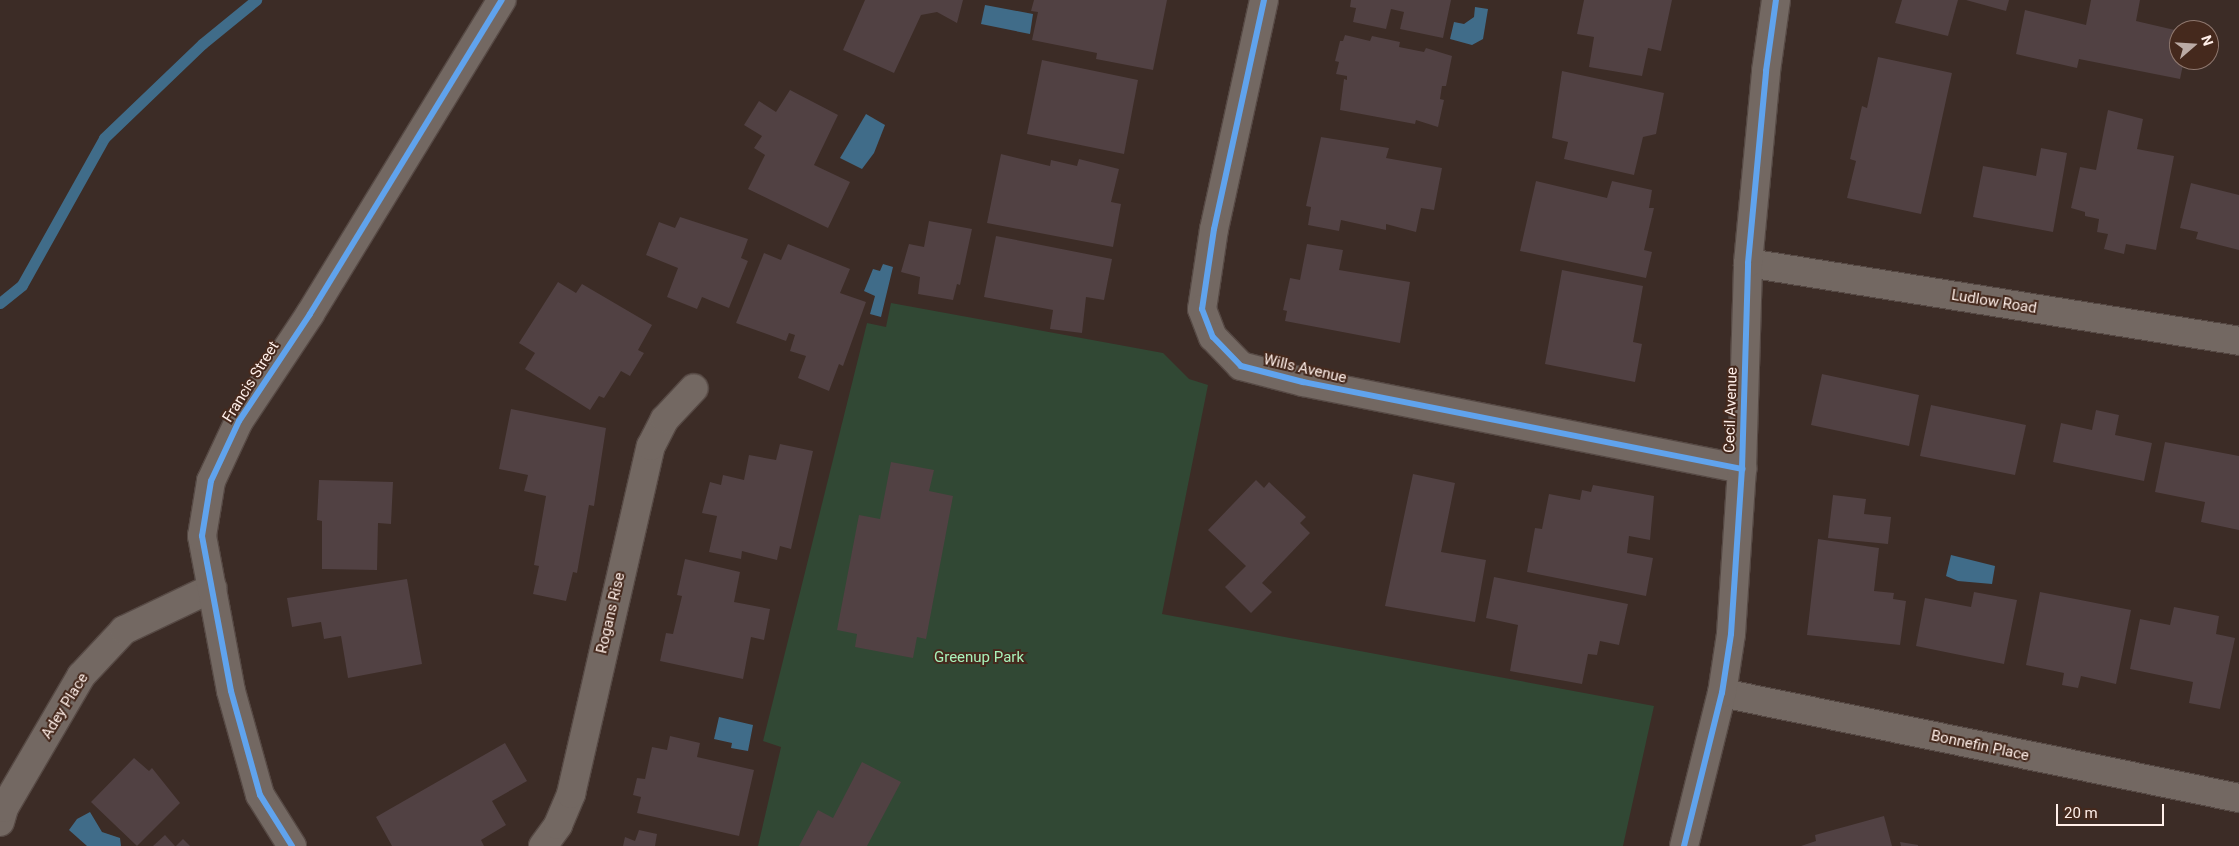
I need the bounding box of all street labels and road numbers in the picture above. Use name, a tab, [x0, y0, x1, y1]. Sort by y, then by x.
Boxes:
street label: Ludlow Road	[1950, 286, 2038, 318]
street label: Francis Street	[219, 338, 283, 426]
street label: Wills Avenue	[1262, 351, 1348, 387]
street label: Cecil Avenue	[1721, 367, 1741, 453]
street label: Rogans Rise	[593, 571, 629, 655]
street label: Adey Place	[38, 670, 92, 742]
street label: Bonnefin Place	[1929, 727, 2031, 765]

